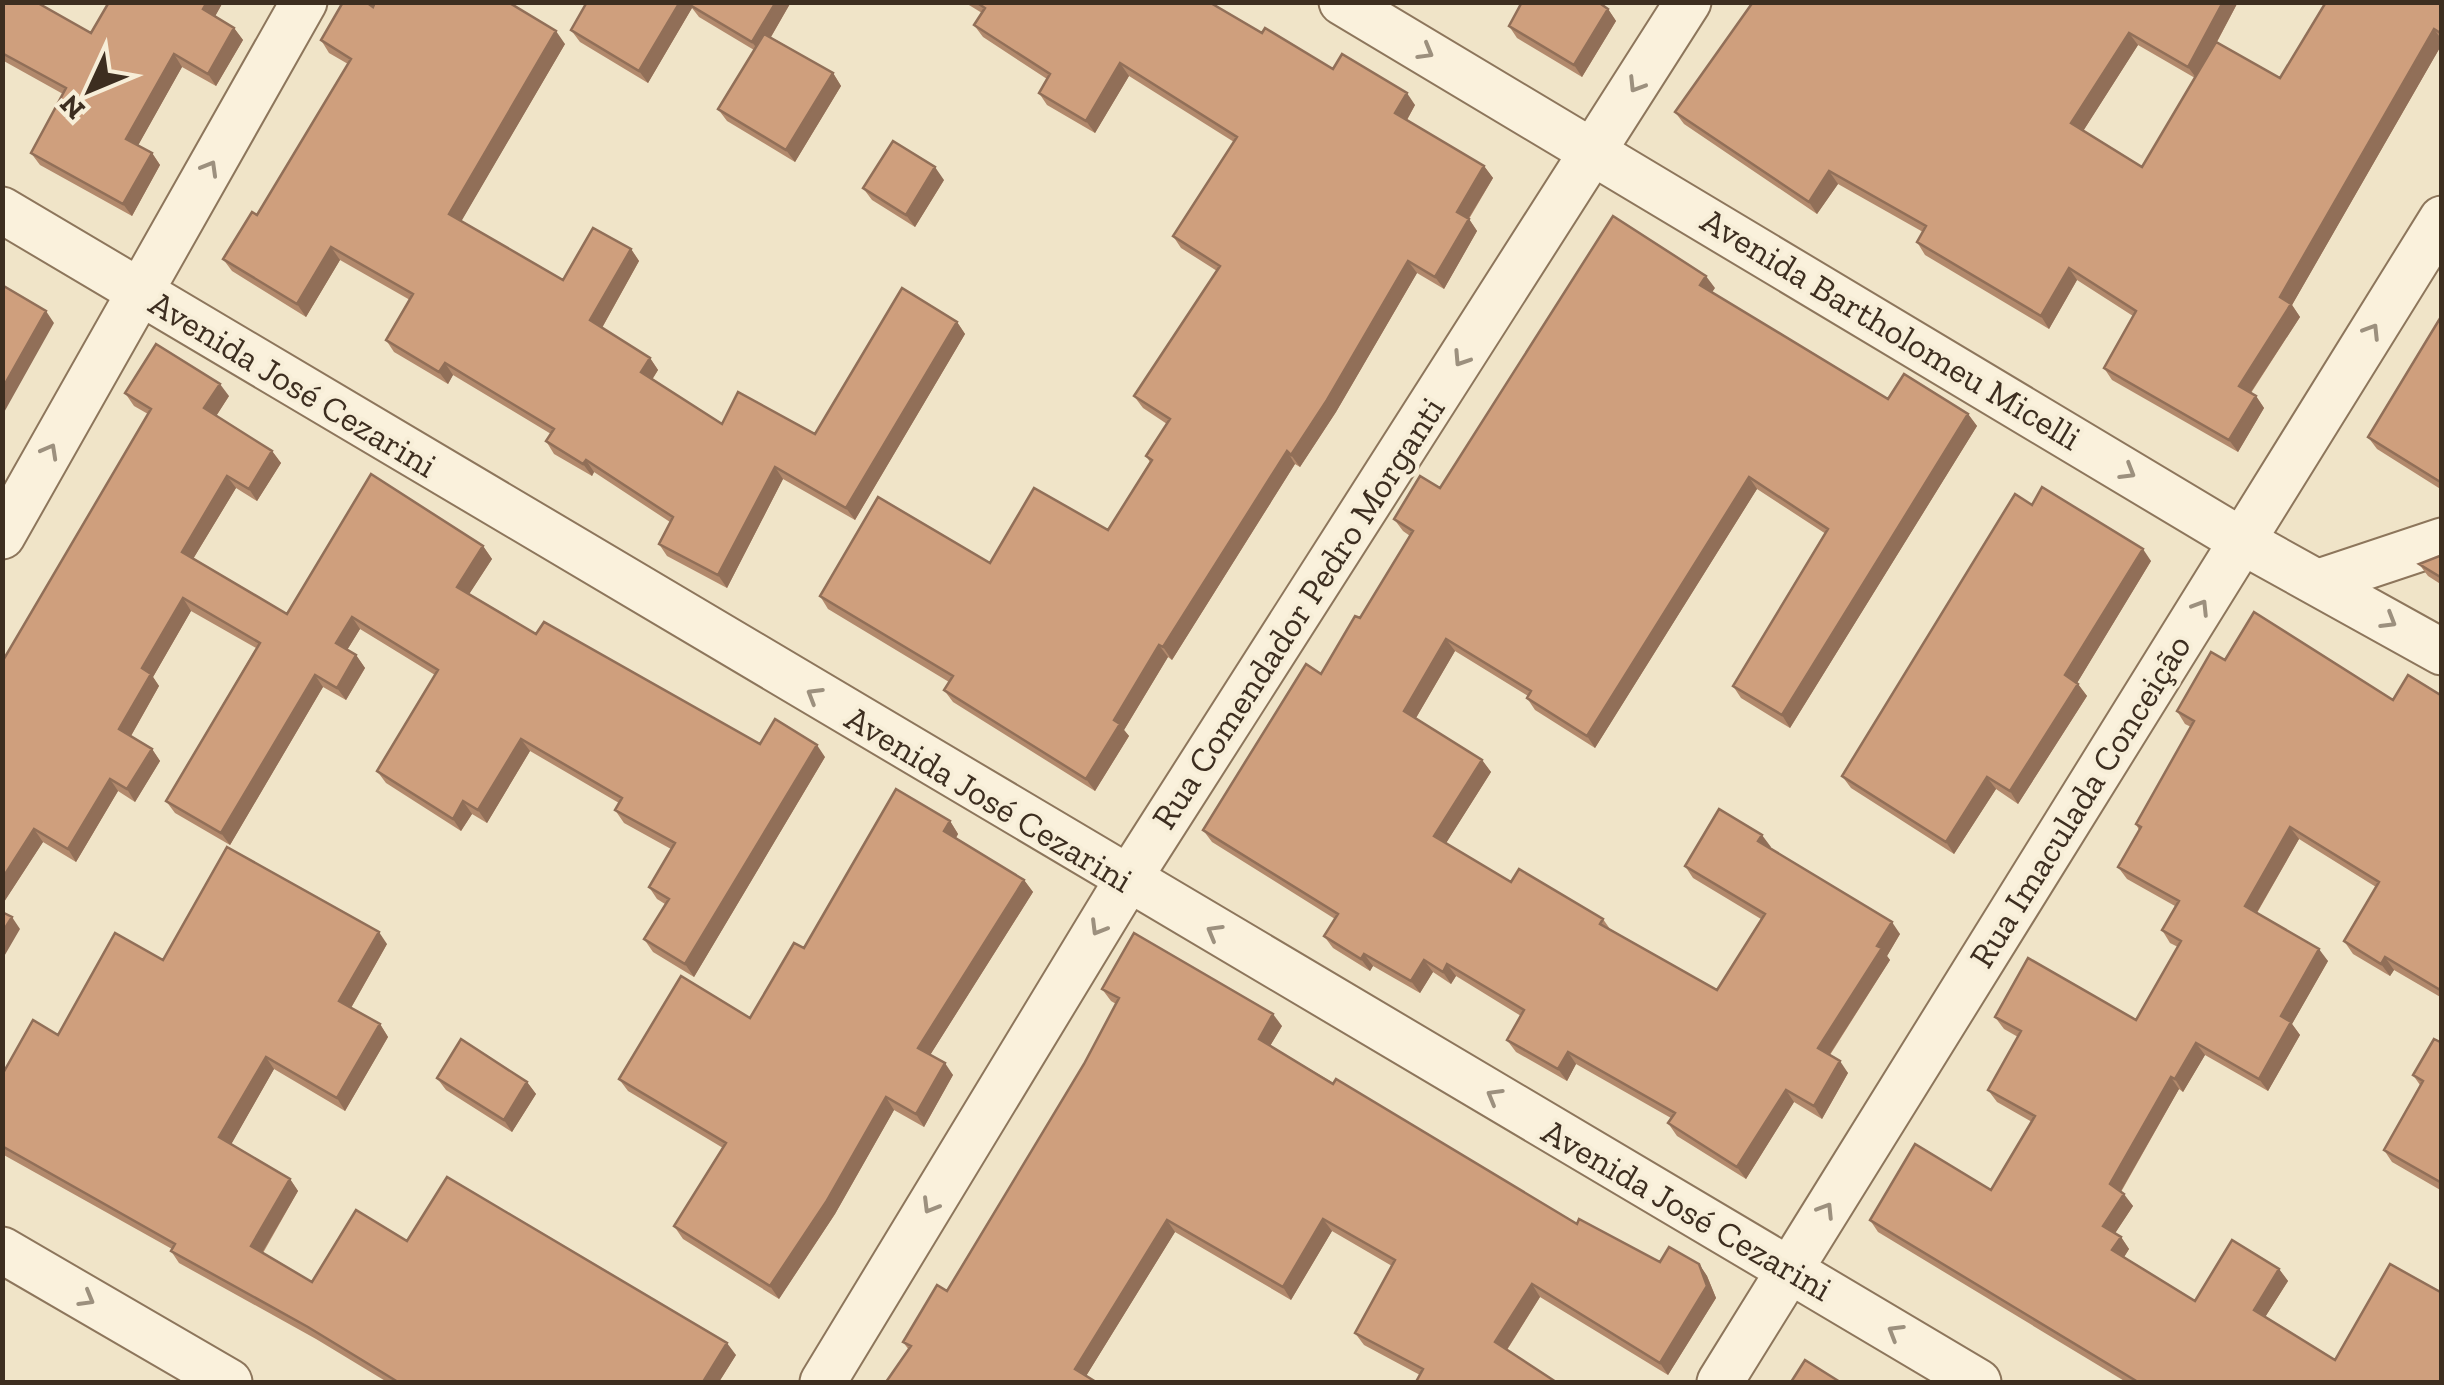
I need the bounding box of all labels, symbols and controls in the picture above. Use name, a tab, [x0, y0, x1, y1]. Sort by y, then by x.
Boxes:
north arrow	[40, 40, 140, 140]
one-way arrow	[1415, 40, 1433, 59]
one-way arrow	[1629, 74, 1648, 92]
text: N	[53, 88, 92, 126]
one-way arrow	[198, 161, 217, 179]
street label: Avenida Bartholomeu Micelli	[1694, 199, 2088, 459]
street label: Avenida José Cezarini	[142, 282, 444, 486]
one-way arrow	[2360, 324, 2379, 342]
one-way arrow	[1455, 348, 1474, 366]
street label: Rua Comendador Pedro Morganti	[1143, 389, 1454, 837]
one-way arrow	[38, 444, 58, 462]
one-way arrow	[2117, 460, 2135, 479]
one-way arrow	[2189, 600, 2208, 618]
one-way arrow	[2378, 609, 2396, 628]
street label: Rua Imaculada Conceição	[1960, 627, 2200, 975]
one-way arrow	[807, 688, 825, 707]
street label: Avenida José Cezarini	[838, 697, 1140, 901]
one-way arrow	[1091, 917, 1110, 935]
one-way arrow	[1207, 925, 1225, 944]
one-way arrow	[1487, 1089, 1505, 1108]
street label: Avenida José Cezarini	[1535, 1110, 1839, 1310]
one-way arrow	[923, 1195, 942, 1213]
one-way arrow	[1813, 1202, 1832, 1220]
one-way arrow	[76, 1287, 94, 1306]
one-way arrow	[1888, 1325, 1906, 1344]

